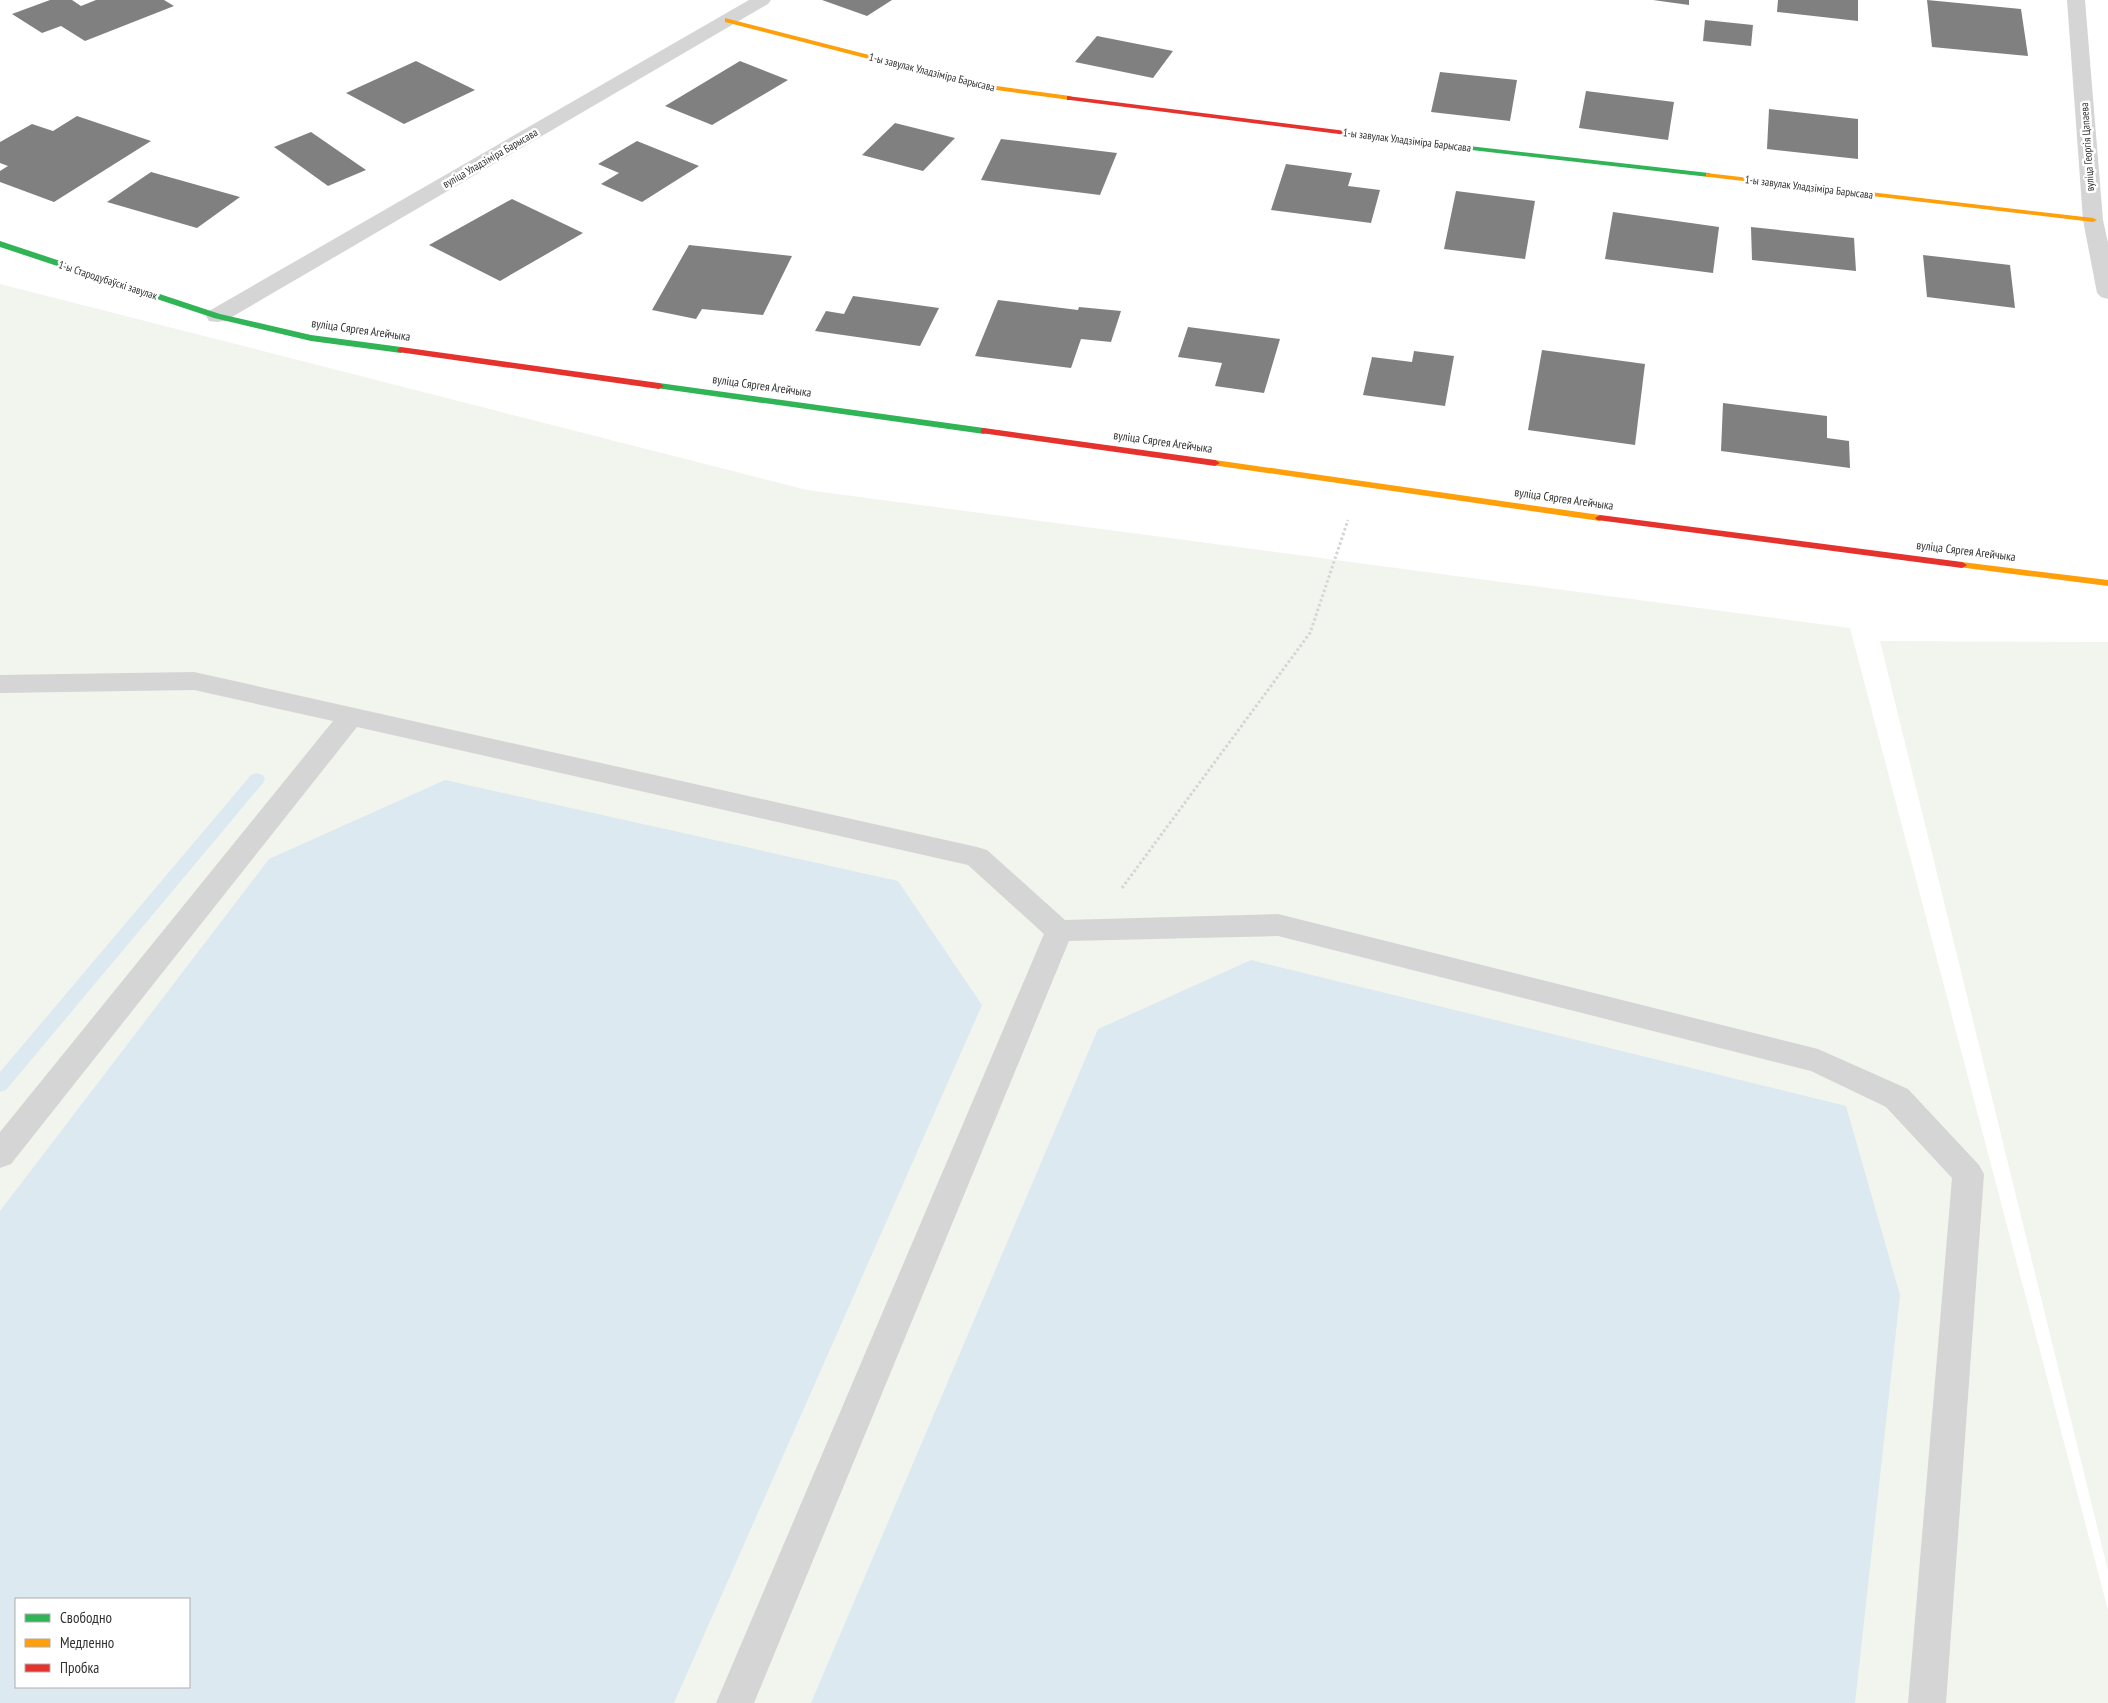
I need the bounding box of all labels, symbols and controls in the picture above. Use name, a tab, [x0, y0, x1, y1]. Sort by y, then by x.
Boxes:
street label: 1-ы завулак Уладзіміра Барысава	[868, 50, 996, 94]
street label: вуліца Георгія Цапаева	[2077, 102, 2097, 192]
street label: вуліца Уладзіміра Барысава	[440, 125, 540, 191]
street label: 1-ы завулак Уладзіміра Барысава	[1342, 125, 1472, 155]
street label: 1-ы завулак Уладзіміра Барысава	[1744, 172, 1874, 202]
street label: 1-ы Стародубаўскі завулак	[57, 257, 160, 303]
street label: вуліца Сяргея Агейчыка	[311, 315, 412, 344]
street label: вуліца Сяргея Агейчыка	[712, 371, 813, 400]
street label: вуліца Сяргея Агейчыка	[1113, 427, 1214, 456]
street label: вуліца Сяргея Агейчыка	[1514, 484, 1615, 513]
street label: вуліца Сяргея Агейчыка	[1916, 537, 2017, 564]
legend	[15, 1598, 190, 1688]
text: Свободно	[60, 1608, 112, 1627]
text: Медленно	[60, 1633, 114, 1652]
text: Пробка	[60, 1658, 99, 1677]

